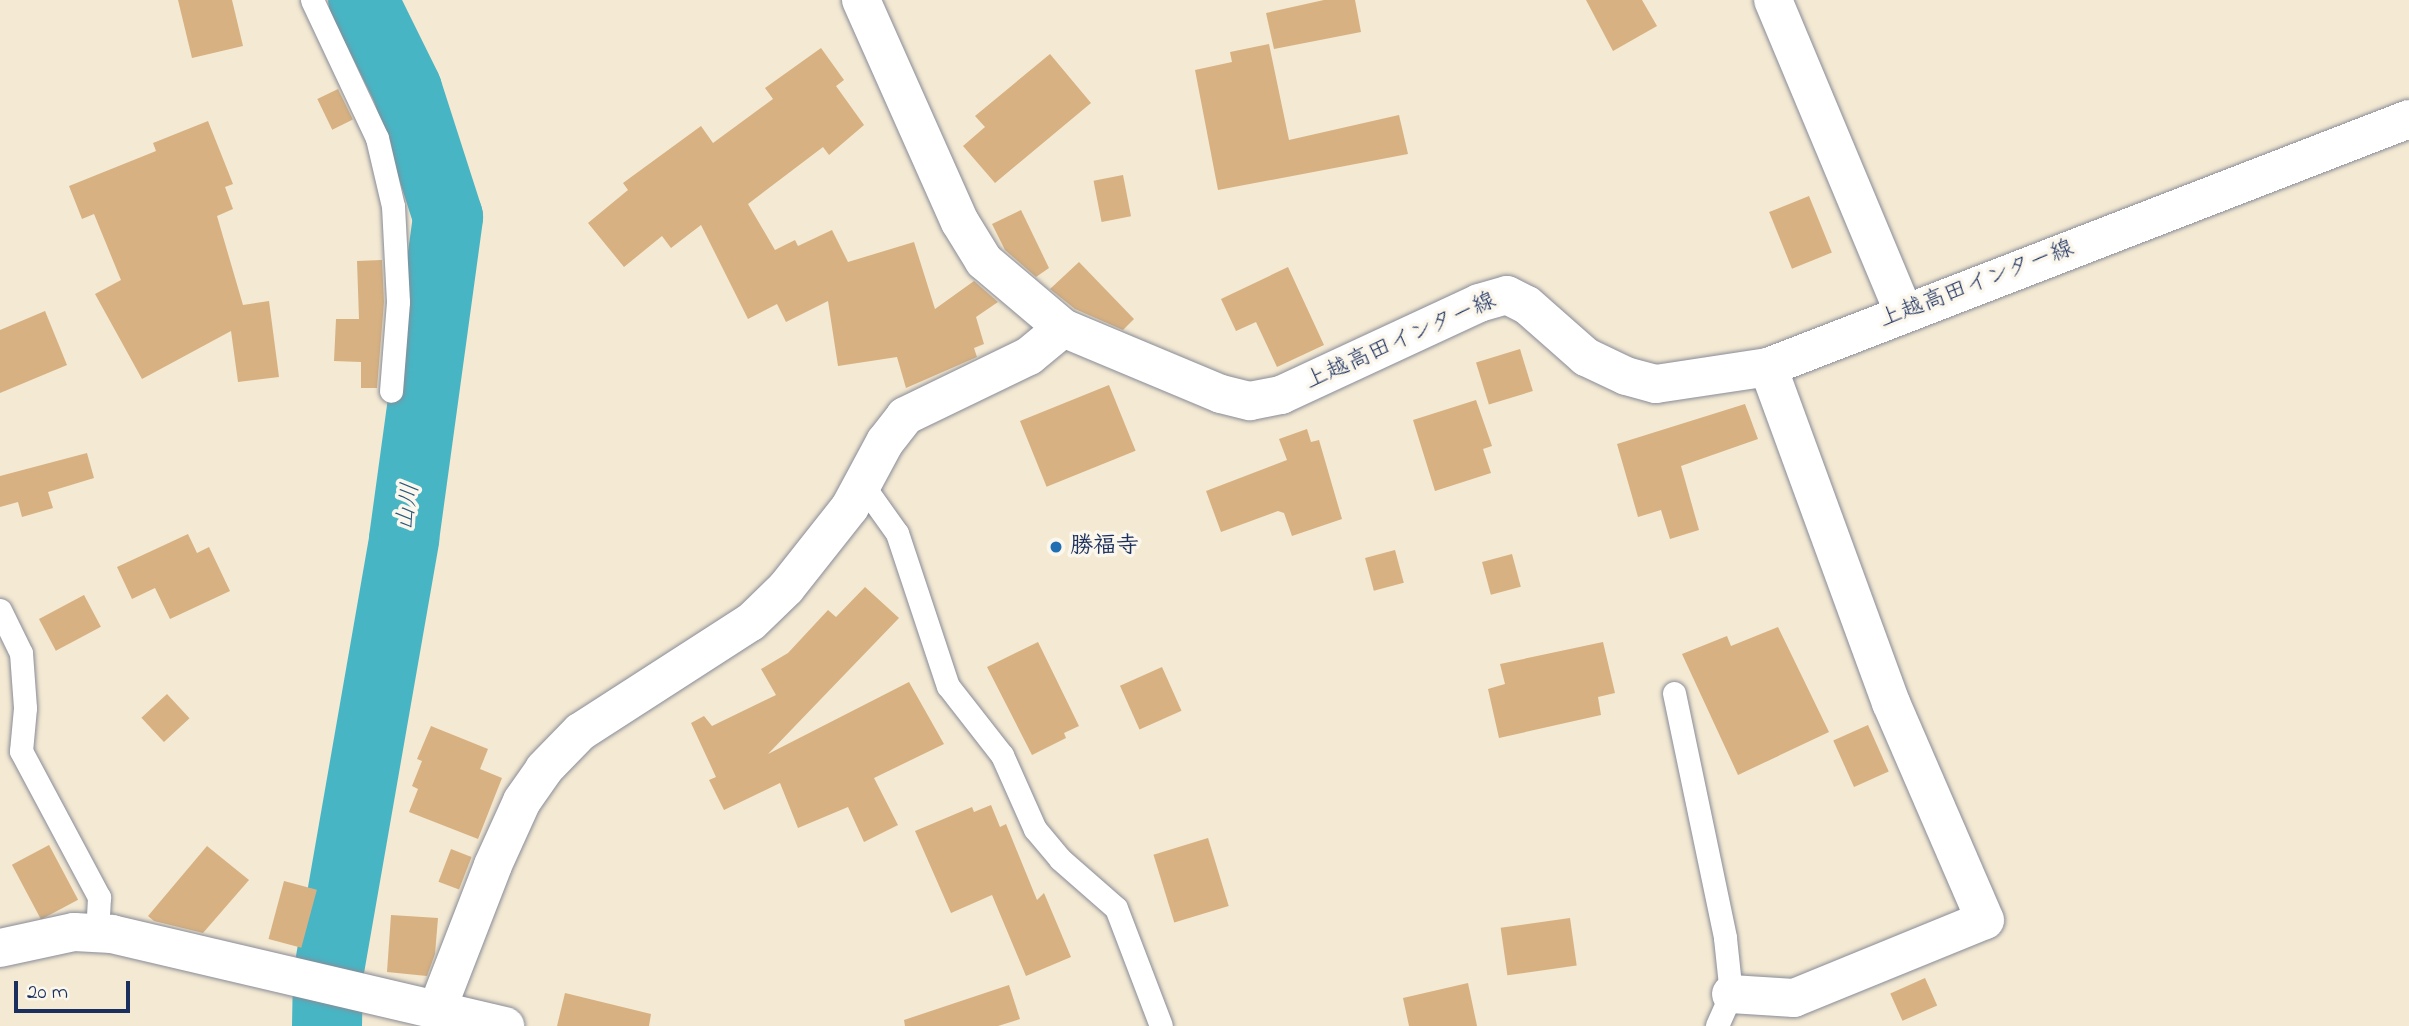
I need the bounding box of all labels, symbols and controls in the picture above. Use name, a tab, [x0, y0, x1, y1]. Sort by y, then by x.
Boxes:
street label: 上越高田インター線	[1875, 235, 2079, 335]
street label: 上越高田インター線	[1301, 287, 1501, 397]
water label: 山川	[391, 481, 427, 533]
place label: 勝福寺	[1070, 533, 1139, 561]
marker: 勝福寺	[1048, 539, 1064, 555]
scale bar	[18, 967, 133, 1011]
text: 20 m	[27, 978, 68, 1008]

